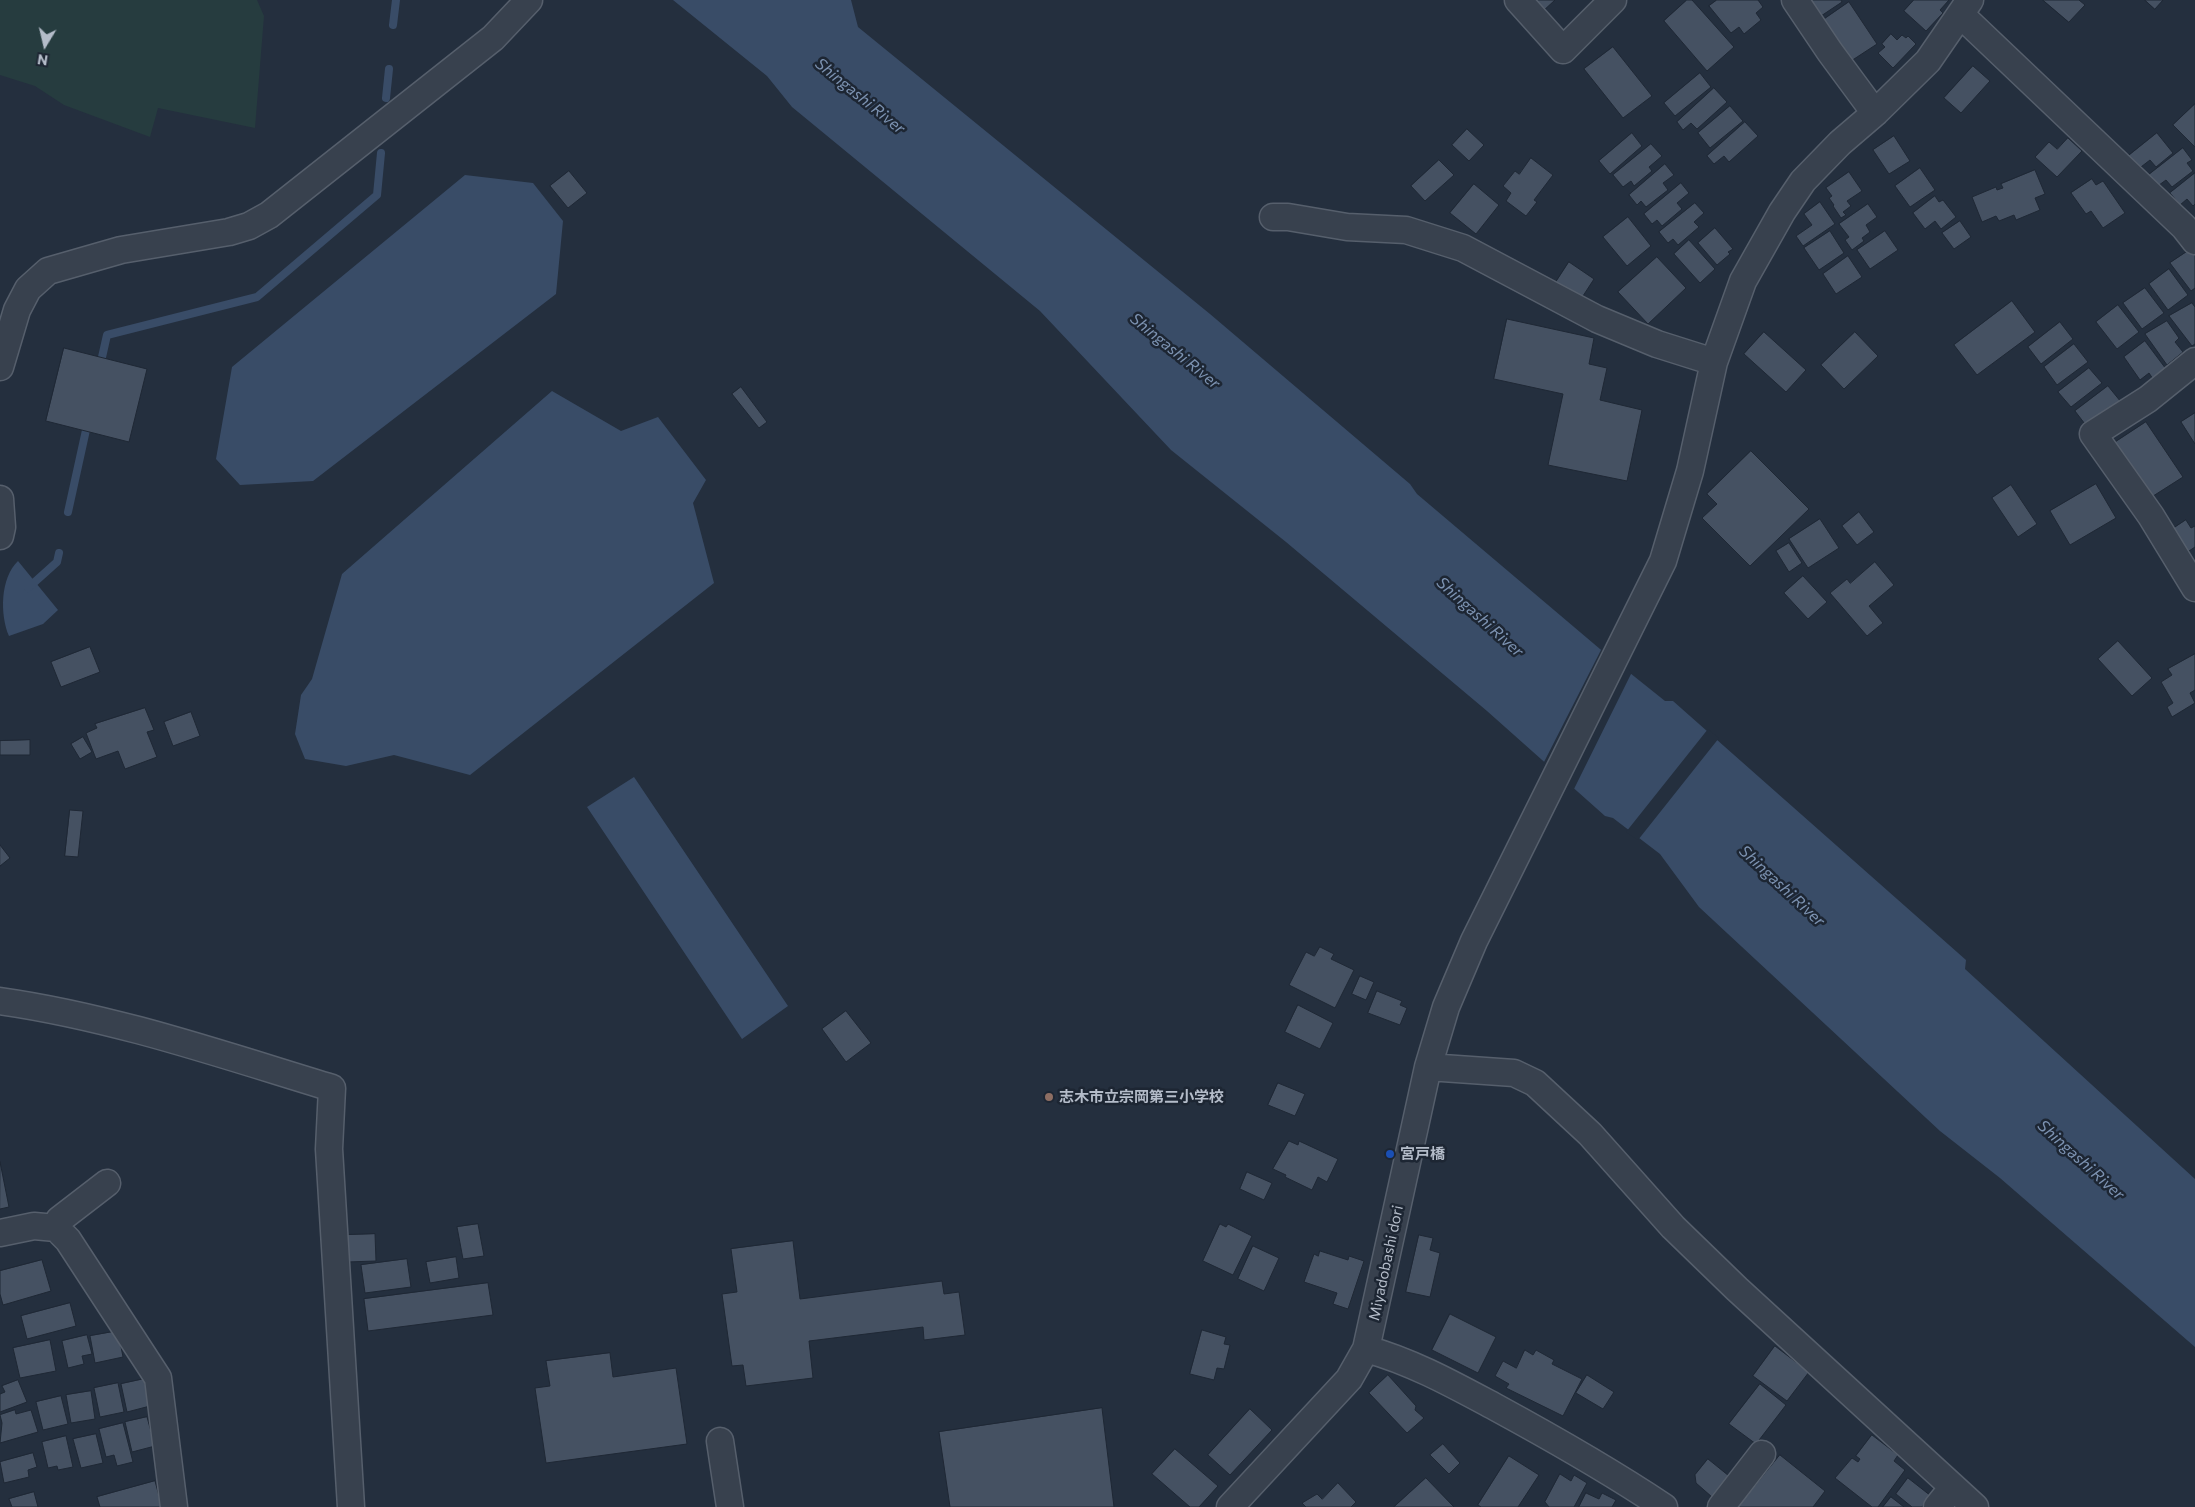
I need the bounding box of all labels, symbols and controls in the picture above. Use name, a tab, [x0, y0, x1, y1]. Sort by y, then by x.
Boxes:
north arrow	[20, 20, 70, 70]
text: N	[36, 51, 49, 70]
water label: Shingashi River	[811, 54, 909, 138]
water label: Shingashi River	[1126, 309, 1224, 393]
water label: Shingashi River	[1433, 573, 1527, 661]
water label: Shingashi River	[1735, 841, 1829, 931]
place label: 志木市立宗岡第三小学校	[1059, 1088, 1224, 1106]
marker: 志木市立宗岡第三小学校	[1043, 1091, 1055, 1103]
water label: Shingashi River	[2034, 1116, 2128, 1204]
place label: 宮戸橋	[1400, 1145, 1445, 1163]
marker: 宮戸橋	[1384, 1148, 1396, 1160]
street label: Miyadobashi dori	[1365, 1204, 1407, 1322]

